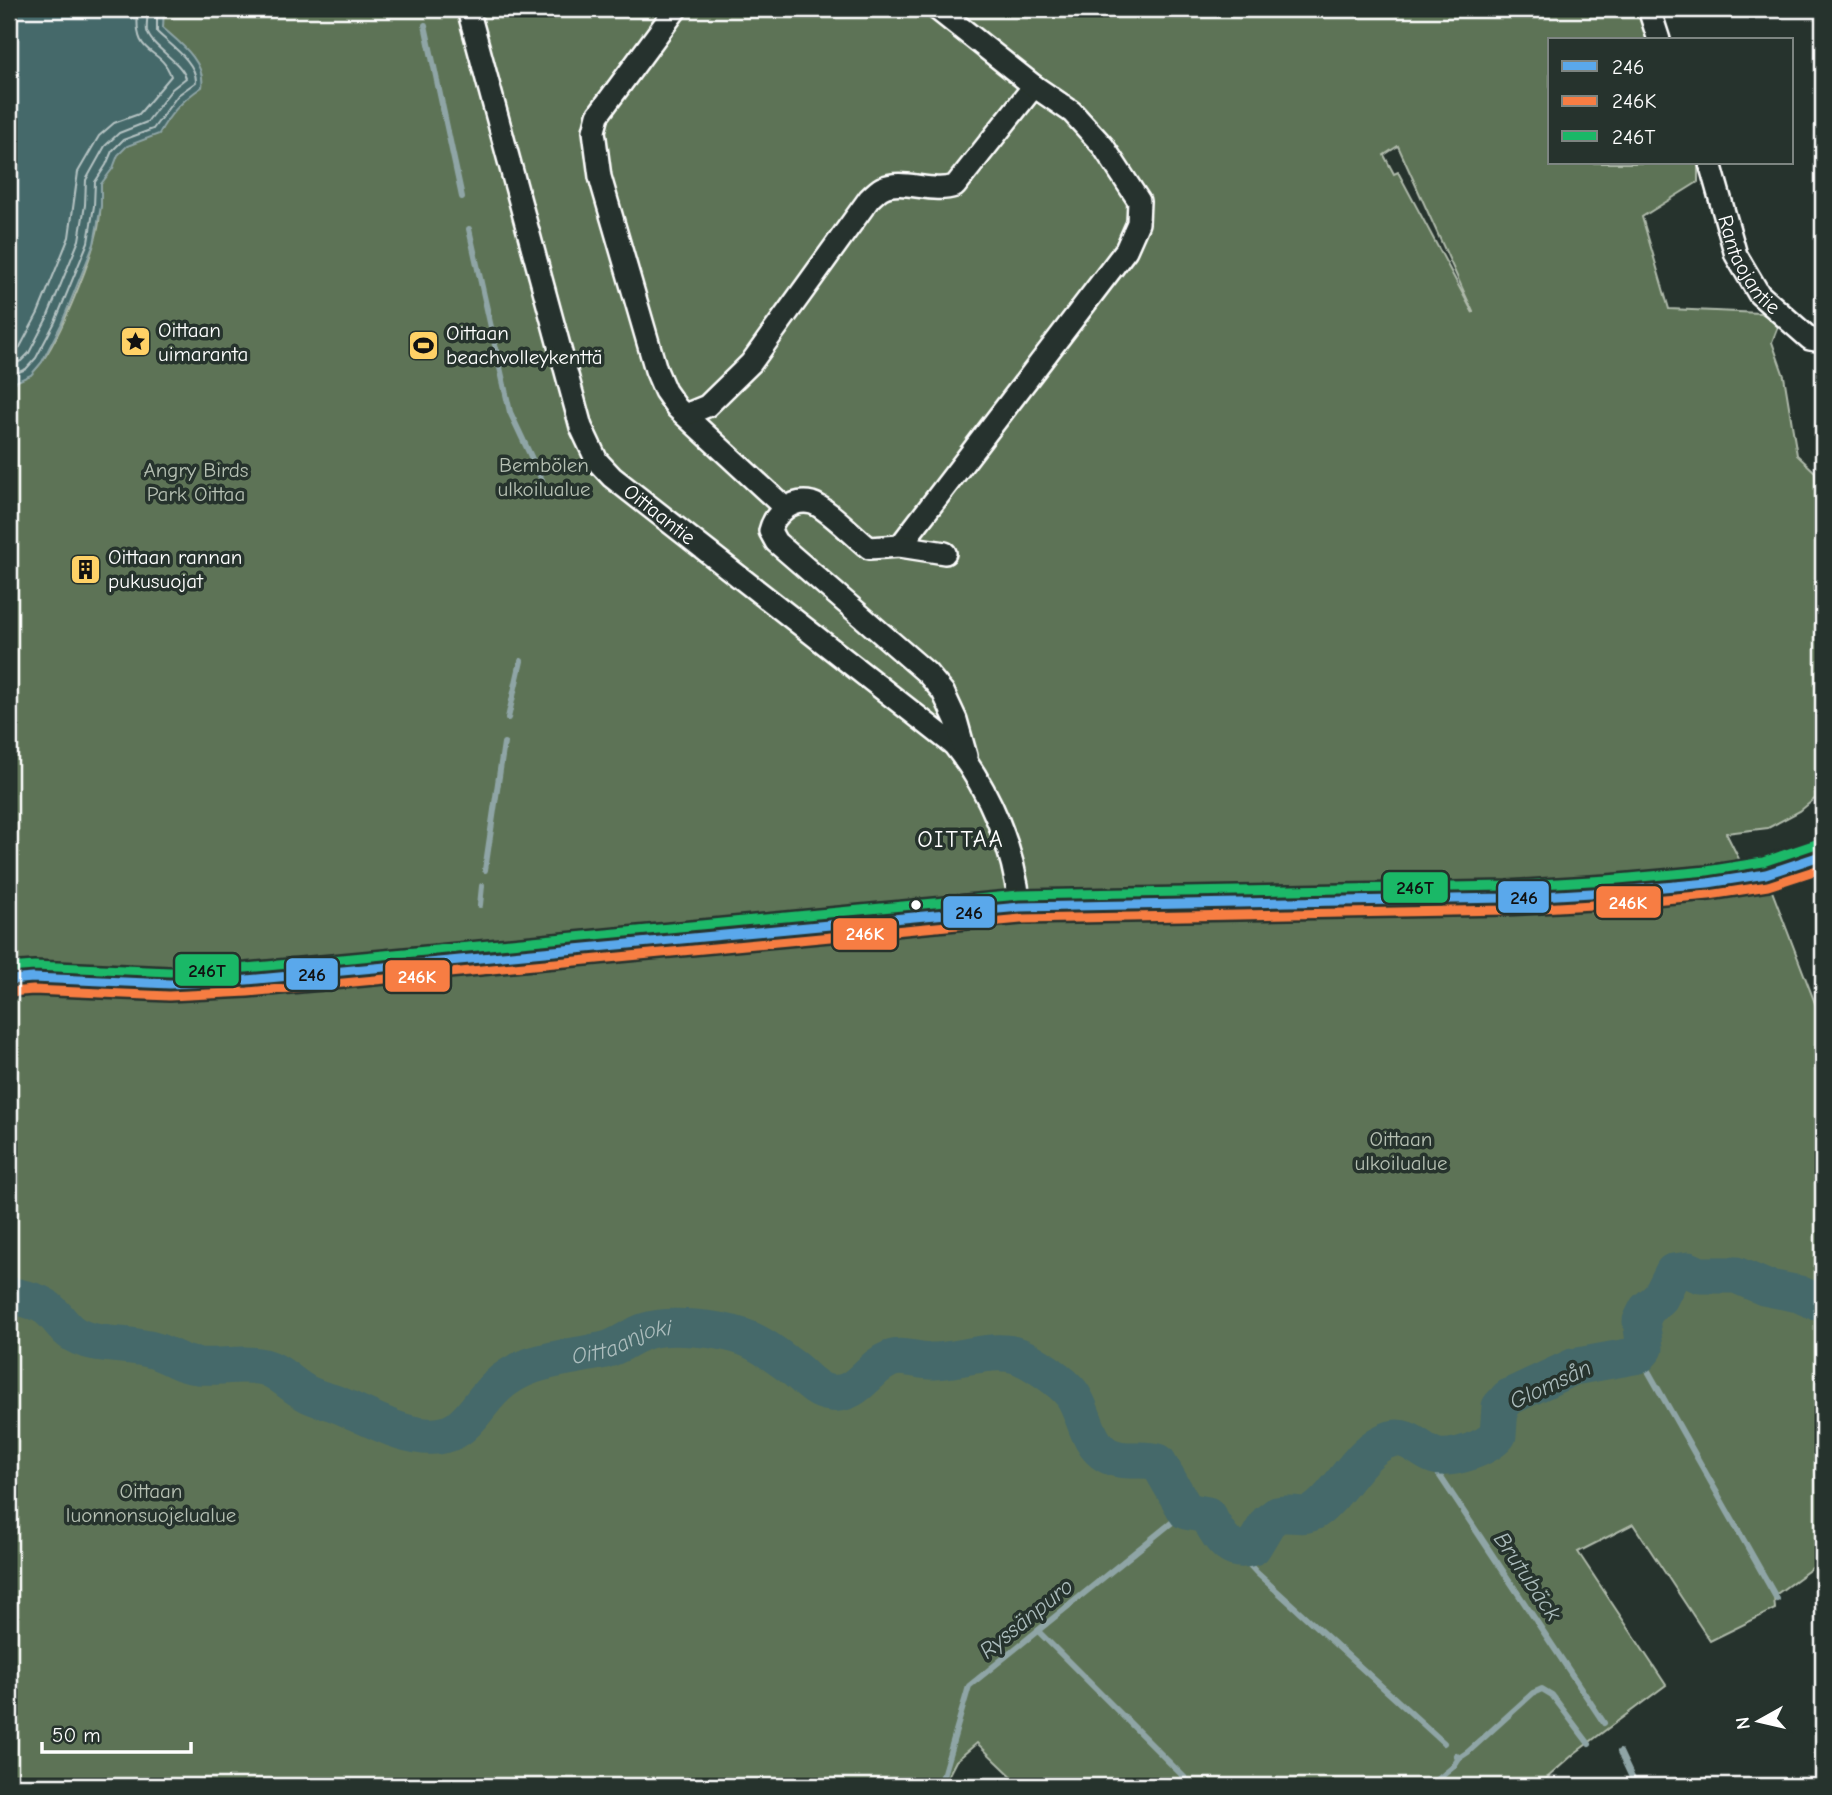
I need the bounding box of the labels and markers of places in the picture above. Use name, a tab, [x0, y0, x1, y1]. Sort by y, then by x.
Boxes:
place label: Oittaan uimaranta	[158, 318, 248, 366]
place label: Oittaan beachvolleykenttä	[446, 321, 603, 369]
place icon: Oittaan uimaranta	[118, 325, 152, 359]
sports icon: Oittaan beachvolleykenttä	[406, 328, 440, 362]
place label: Oittaan rannan pukusuojat	[108, 545, 242, 593]
building icon: Oittaan rannan pukusuojat	[68, 552, 102, 586]
unlabelled marker	[909, 898, 923, 912]

